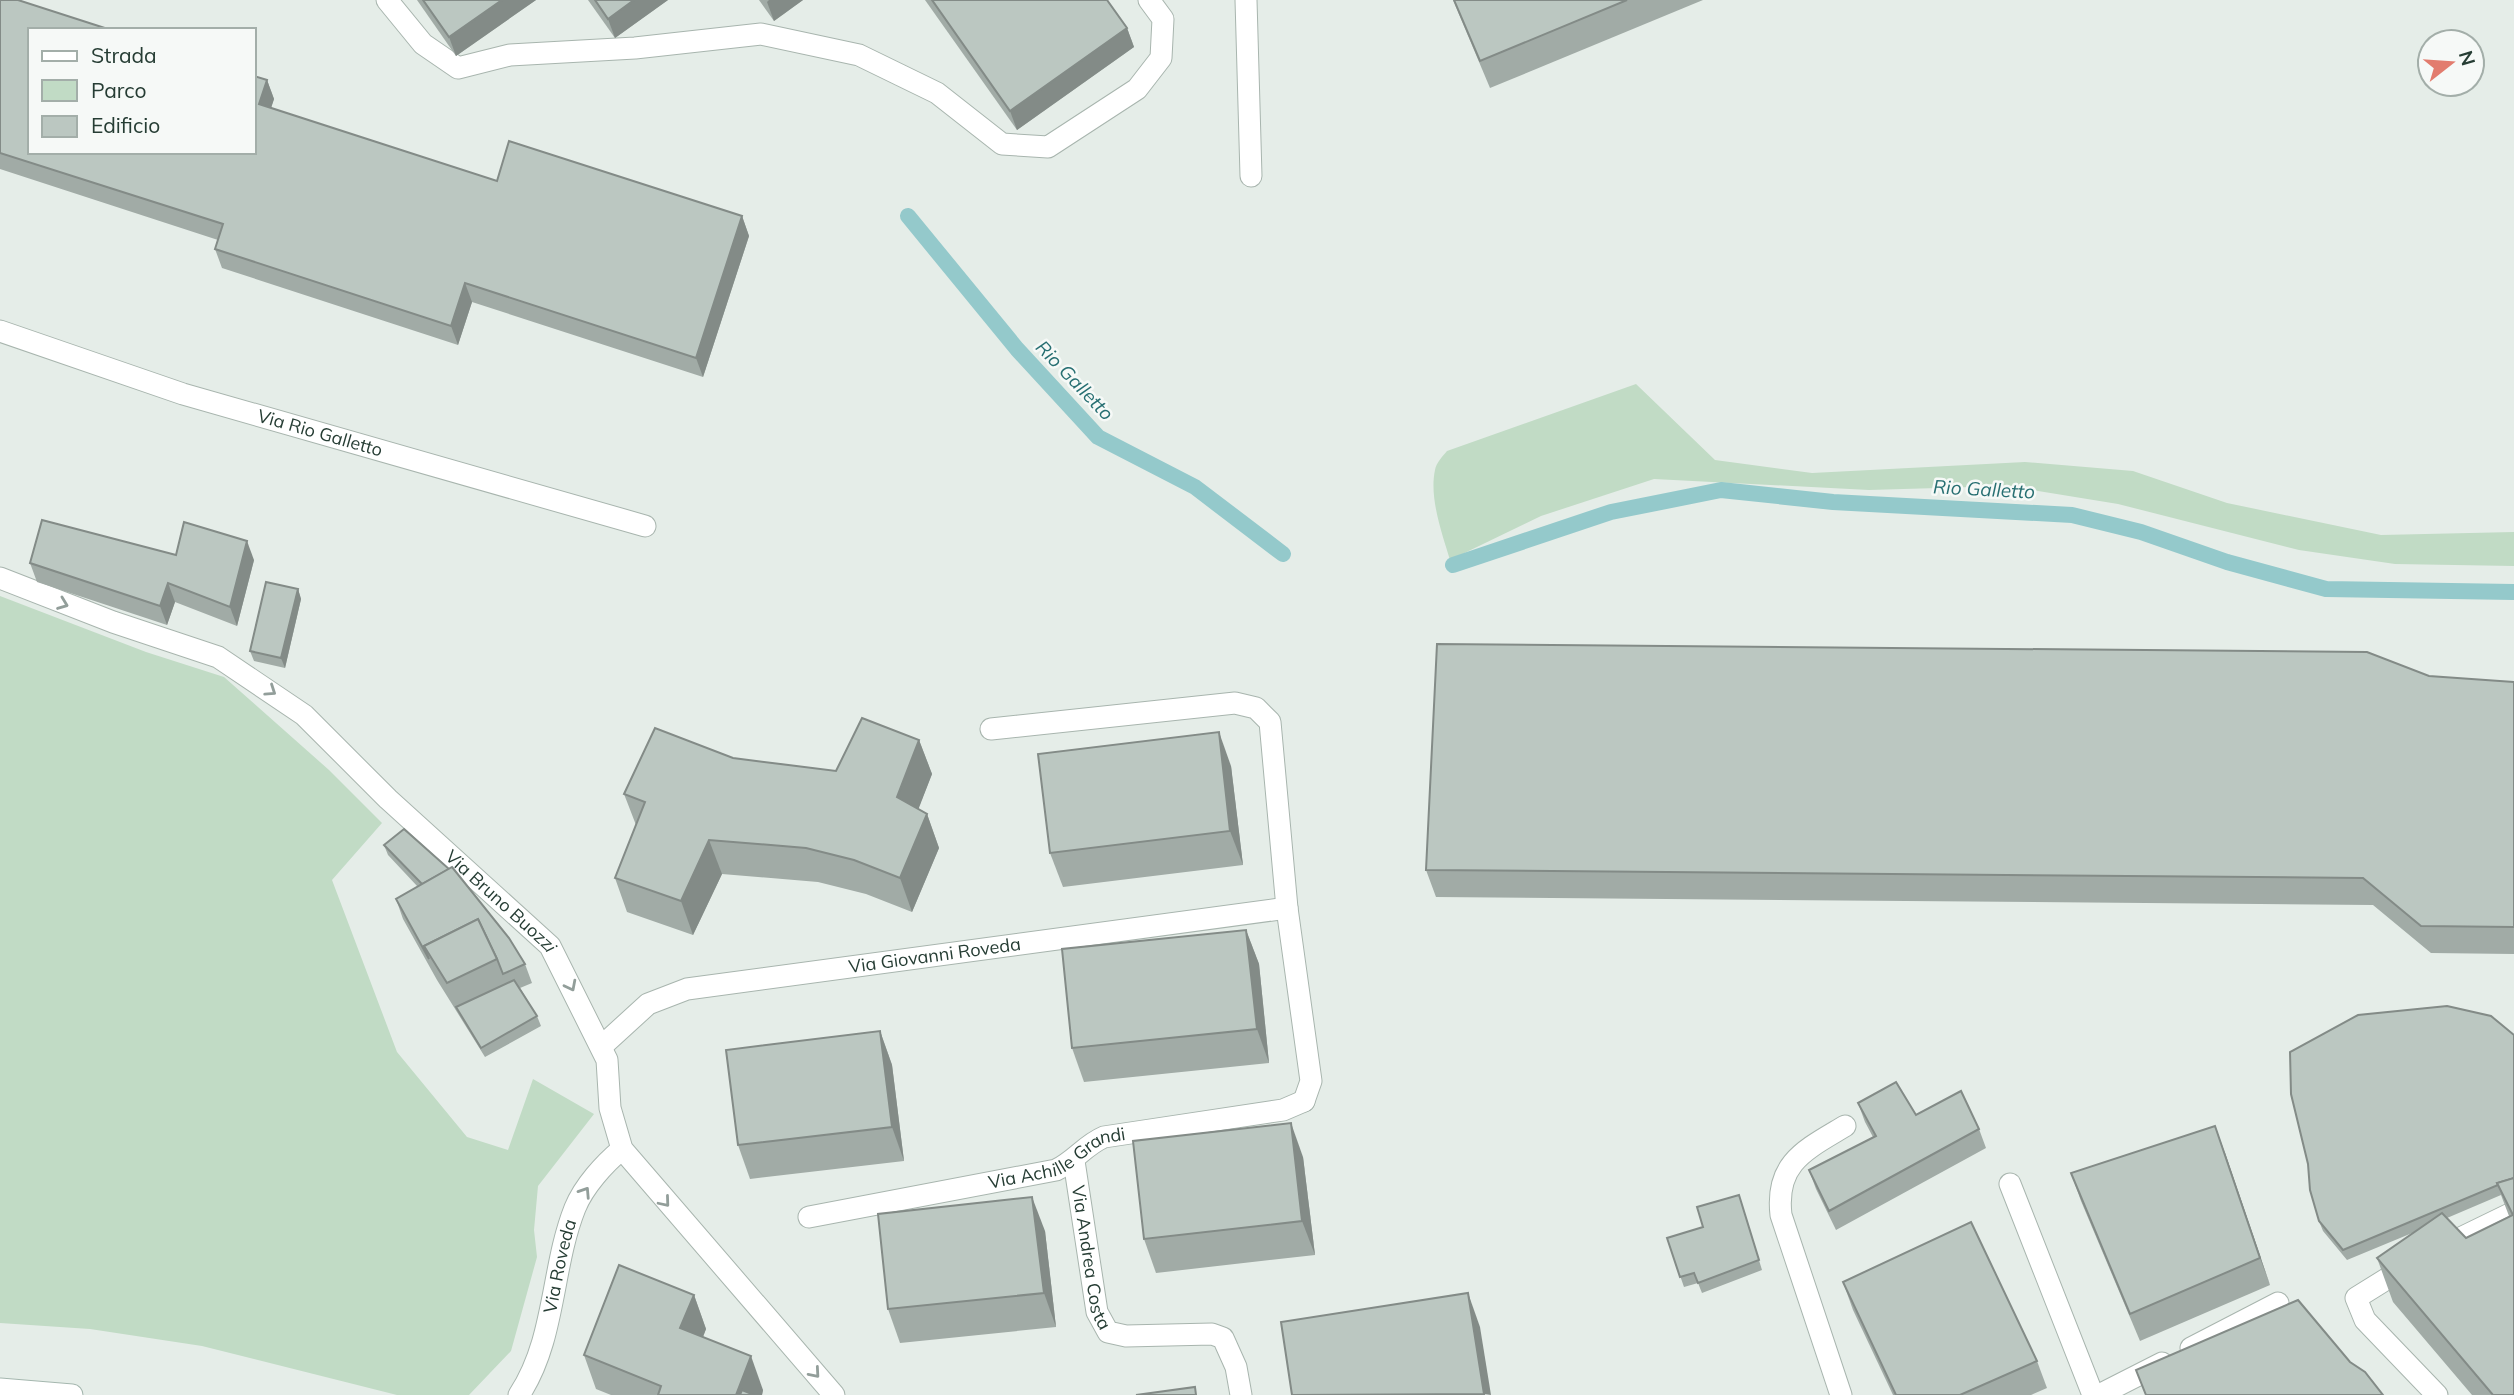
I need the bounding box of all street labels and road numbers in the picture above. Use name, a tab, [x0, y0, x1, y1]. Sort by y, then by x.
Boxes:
street label: Via Rio Galletto	[255, 404, 385, 461]
street label: Via Bruno Buozzi	[441, 845, 563, 956]
street label: Via Giovanni Roveda	[847, 932, 1022, 978]
street label: Via Achille Grandi	[986, 1122, 1127, 1194]
street label: Via Andrea Costa	[1067, 1184, 1116, 1334]
street label: Via Roveda	[538, 1216, 581, 1315]

